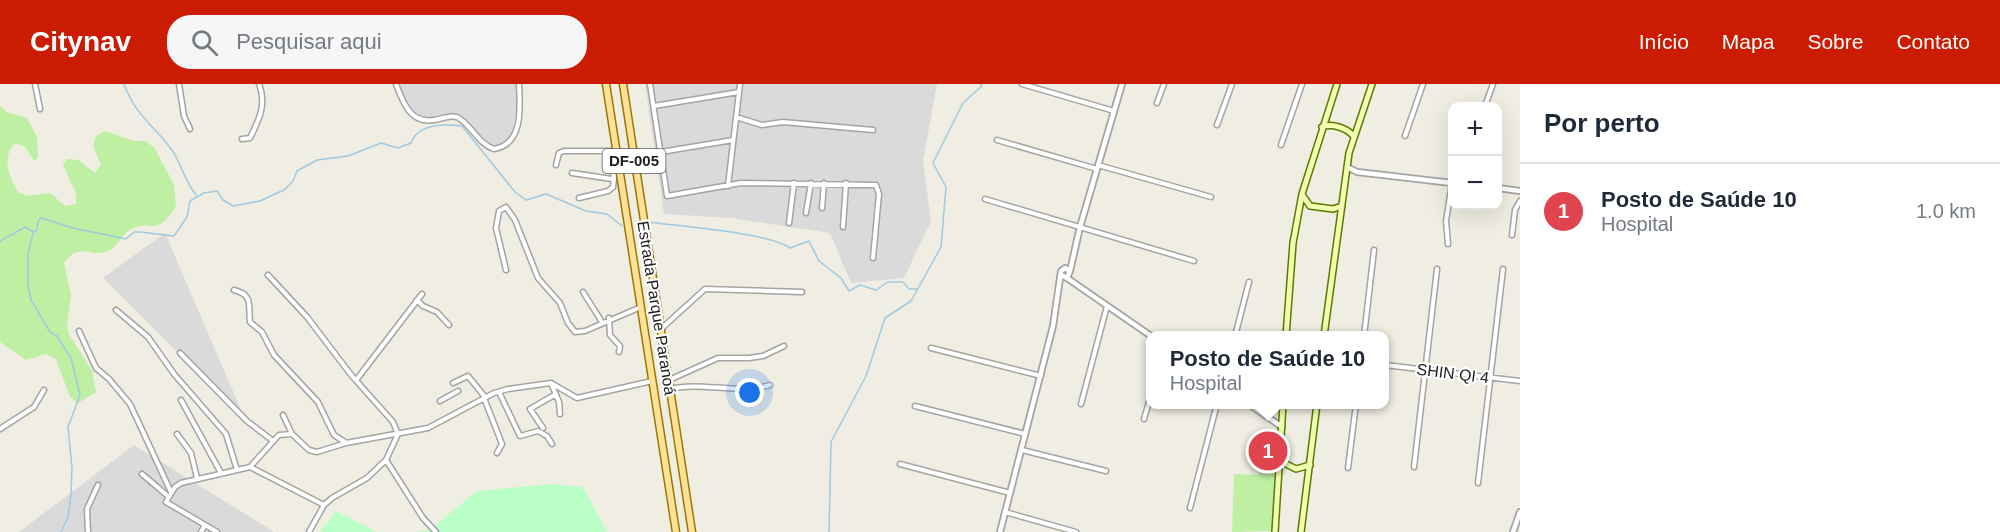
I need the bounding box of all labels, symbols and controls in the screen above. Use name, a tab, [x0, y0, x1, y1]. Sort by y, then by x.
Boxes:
search box	[167, 15, 587, 69]
text: Citynav	[30, 26, 131, 57]
icon: search	[188, 26, 221, 59]
text: Pesquisar aqui	[236, 29, 382, 54]
text: Início	[1639, 30, 1689, 53]
text: Mapa	[1722, 30, 1774, 53]
text: Sobre	[1807, 30, 1863, 53]
text: Contato	[1896, 30, 1970, 53]
map controls	[1448, 102, 1502, 210]
button: +	[1448, 102, 1502, 156]
text: Por perto	[1544, 108, 1660, 138]
road number: DF-005	[602, 149, 666, 173]
button: −	[1448, 156, 1502, 210]
text: Posto de Saúde 10	[1601, 187, 1797, 212]
text: 1	[1558, 200, 1569, 222]
text: 1.0 km	[1916, 200, 1976, 222]
text: Hospital	[1601, 213, 1673, 235]
street label: Estrada Parque Paranoá	[634, 220, 679, 396]
popup	[1146, 331, 1389, 409]
text: Posto de Saúde 10	[1170, 346, 1365, 371]
street label: SHIN QI 4	[1416, 361, 1490, 386]
text: Hospital	[1170, 372, 1242, 394]
your location	[735, 378, 764, 407]
pin: 1	[1248, 428, 1288, 473]

